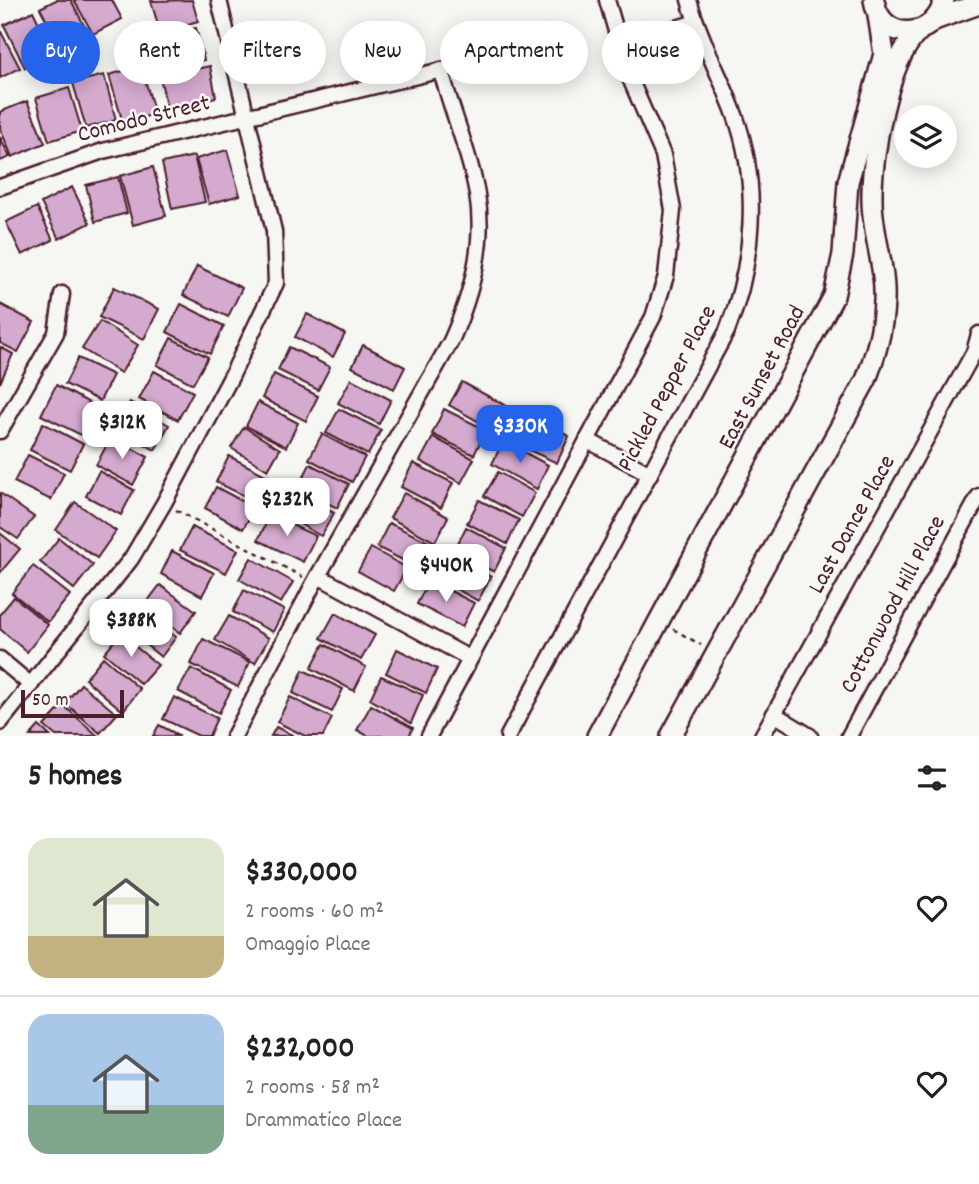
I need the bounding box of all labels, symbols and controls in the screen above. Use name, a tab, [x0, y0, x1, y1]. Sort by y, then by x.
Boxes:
chip: Buy	[21, 21, 100, 84]
chip: Rent	[114, 21, 205, 84]
chip: Filters	[219, 21, 326, 84]
chip: New	[340, 21, 426, 84]
chip: Apartment	[440, 21, 588, 84]
chip: House	[602, 21, 704, 84]
street label: Comodo Street	[74, 87, 214, 153]
map controls	[894, 105, 957, 168]
button: layers	[894, 105, 957, 168]
street label: Pickled Pepper Place	[610, 300, 726, 478]
street label: East Sunset Road	[711, 300, 815, 456]
pin: $312K	[73, 402, 171, 461]
pin: $330K	[471, 406, 569, 465]
text: $312K	[98, 407, 146, 440]
text: $330K	[492, 411, 548, 444]
street label: Last Dance Place	[801, 449, 905, 601]
pin: $232K	[238, 478, 336, 538]
text: $232K	[261, 484, 313, 517]
street label: Cottonwood Hill Place	[833, 510, 955, 700]
pin: $440K	[397, 544, 495, 604]
text: $440K	[419, 550, 473, 583]
pin: $388K	[82, 600, 180, 659]
text: $388K	[106, 605, 156, 638]
scale bar	[21, 687, 124, 719]
text: 50 m	[32, 688, 69, 715]
text: 5 homes	[28, 757, 122, 800]
icon: filters	[913, 759, 951, 797]
text: $330,000	[245, 853, 358, 896]
icon: home	[84, 866, 168, 950]
icon: heart	[913, 889, 951, 927]
text: 2 rooms · 60 m²	[245, 896, 384, 929]
text: Omaggio Place	[245, 929, 371, 962]
text: $232,000	[245, 1029, 355, 1072]
icon: home	[84, 1042, 168, 1126]
icon: heart	[913, 1065, 951, 1103]
text: 2 rooms · 58 m²	[245, 1072, 380, 1105]
text: Drammatico Place	[245, 1105, 402, 1138]

